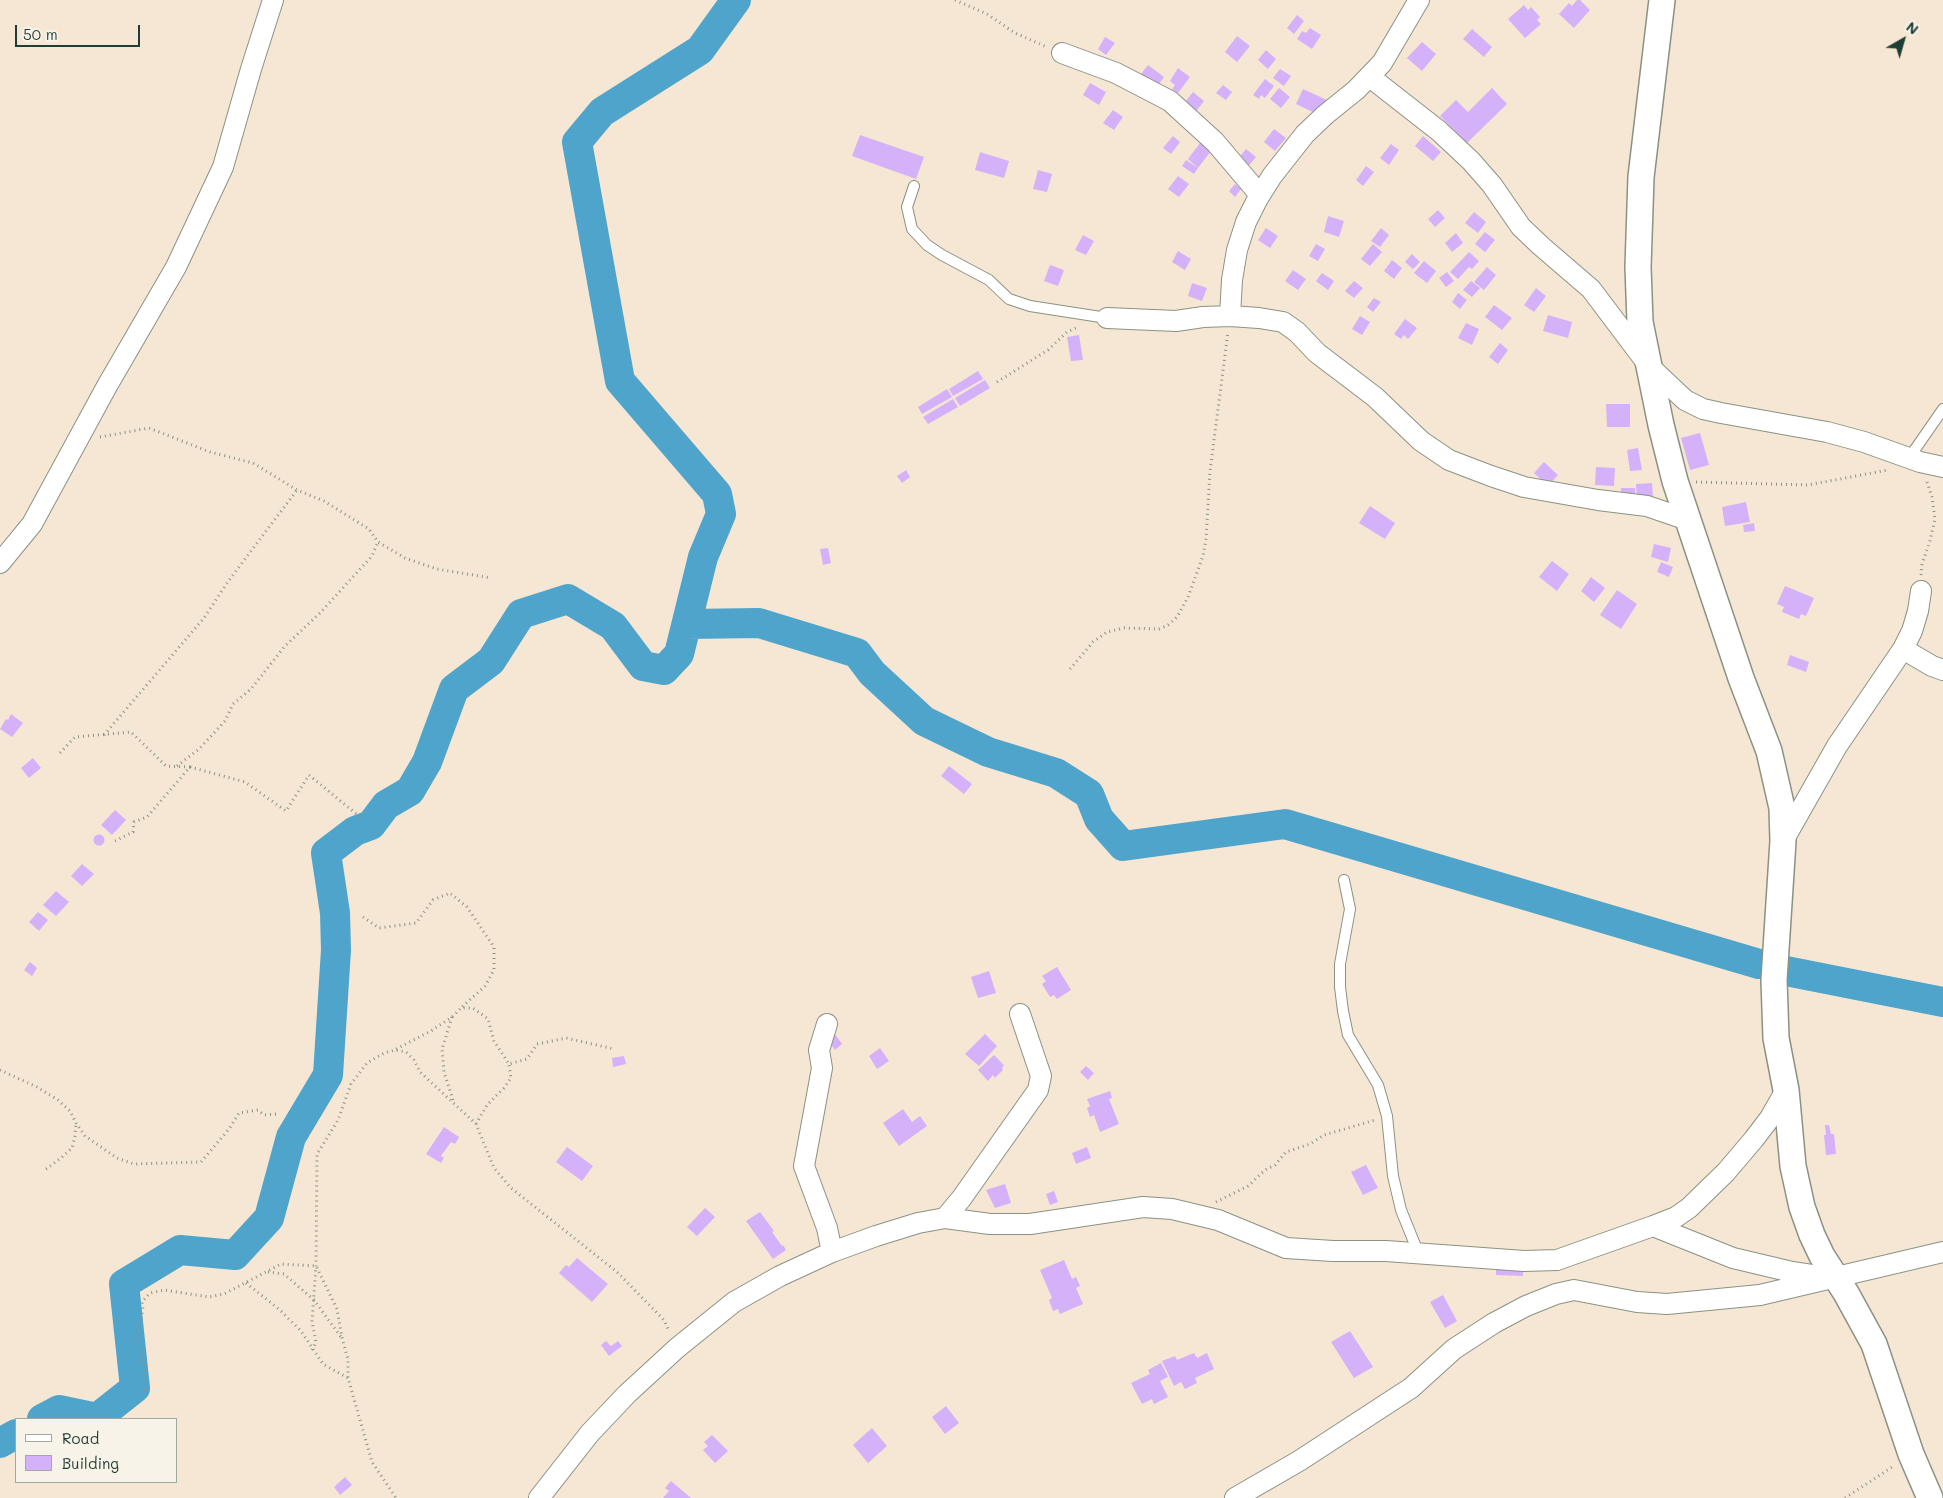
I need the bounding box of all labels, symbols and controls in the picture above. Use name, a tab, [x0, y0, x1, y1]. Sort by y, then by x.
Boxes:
scale bar	[18, 15, 142, 47]
north arrow	[1878, 15, 1928, 65]
text: N	[1902, 17, 1923, 39]
text: 50 m	[23, 24, 58, 44]
legend	[15, 1418, 178, 1483]
text: Road	[62, 1428, 99, 1448]
text: Building	[62, 1453, 119, 1473]

